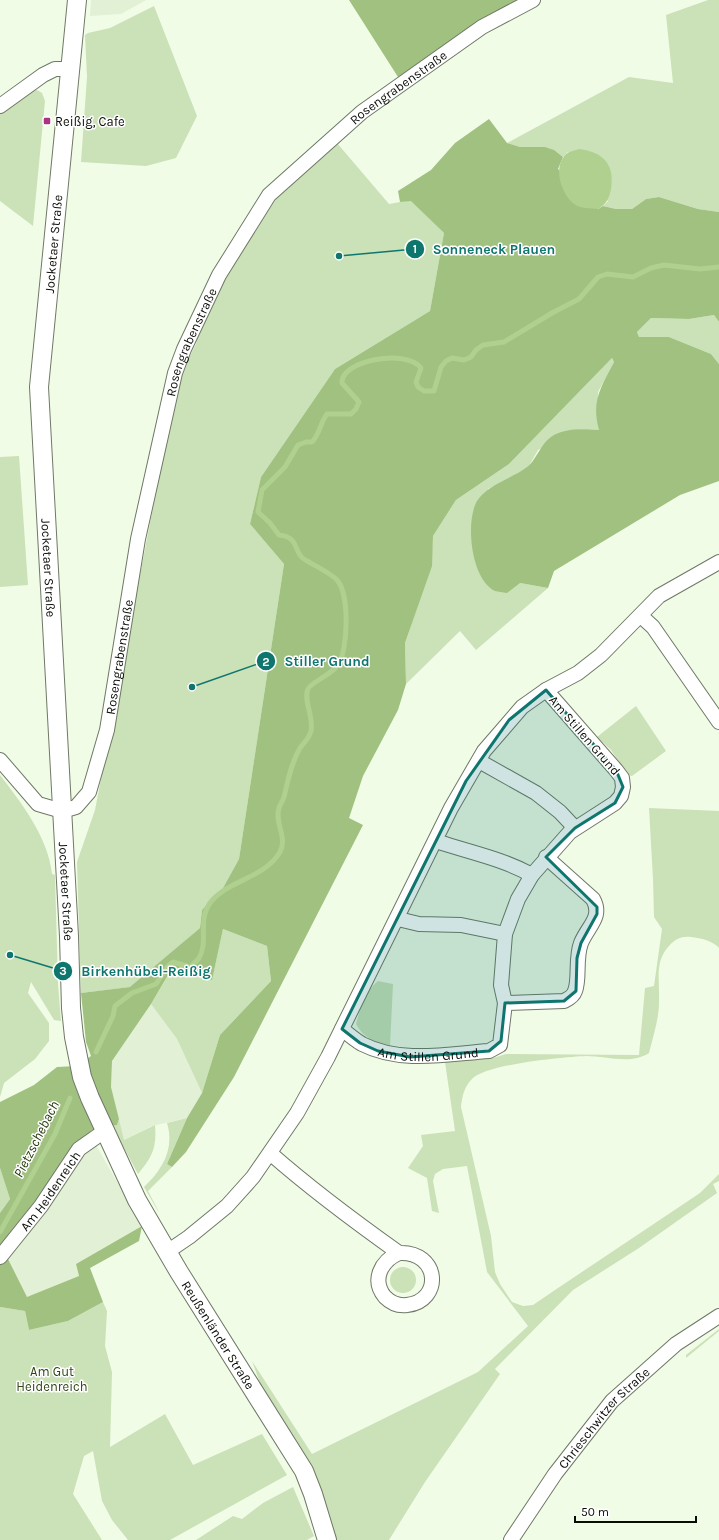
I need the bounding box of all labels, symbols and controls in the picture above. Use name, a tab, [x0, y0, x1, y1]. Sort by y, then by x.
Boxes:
street label: Rosengrabenstraße	[347, 47, 450, 127]
place label: Reißig, Cafe	[55, 114, 125, 129]
marker: Reißig, Cafe	[42, 116, 52, 126]
street label: Jocketaer Straße	[42, 194, 65, 294]
callout: Sonneneck Plauen	[405, 236, 564, 262]
text: Sonneneck Plauen	[433, 241, 555, 258]
text: 1	[413, 242, 417, 256]
street label: Rosengrabenstraße	[163, 285, 220, 398]
street label: Jocketaer Straße	[38, 518, 59, 618]
street label: Rosengrabenstraße	[103, 598, 136, 716]
callout: Stiller Grund	[256, 648, 377, 674]
text: Stiller Grund	[284, 653, 370, 670]
text: 2	[262, 655, 270, 669]
street label: Am Stillen Grund	[546, 692, 623, 778]
street label: Jocketaer Straße	[56, 842, 76, 941]
callout: Birkenhübel-Reißig	[53, 958, 219, 984]
text: Birkenhübel-Reißig	[81, 963, 211, 980]
text: 3	[59, 964, 67, 978]
street label: Am Stillen Grund	[376, 1044, 479, 1064]
water label: Pietzschebach	[10, 1098, 63, 1180]
street label: Am Heidenreich	[17, 1148, 83, 1234]
street label: Reußenländer Straße	[178, 1278, 258, 1392]
park label: Am Gut Heidenreich	[16, 1364, 88, 1394]
street label: Chrieschwitzer Straße	[555, 1364, 653, 1472]
scale bar	[575, 1498, 696, 1524]
text: 50 m	[581, 1505, 609, 1519]

